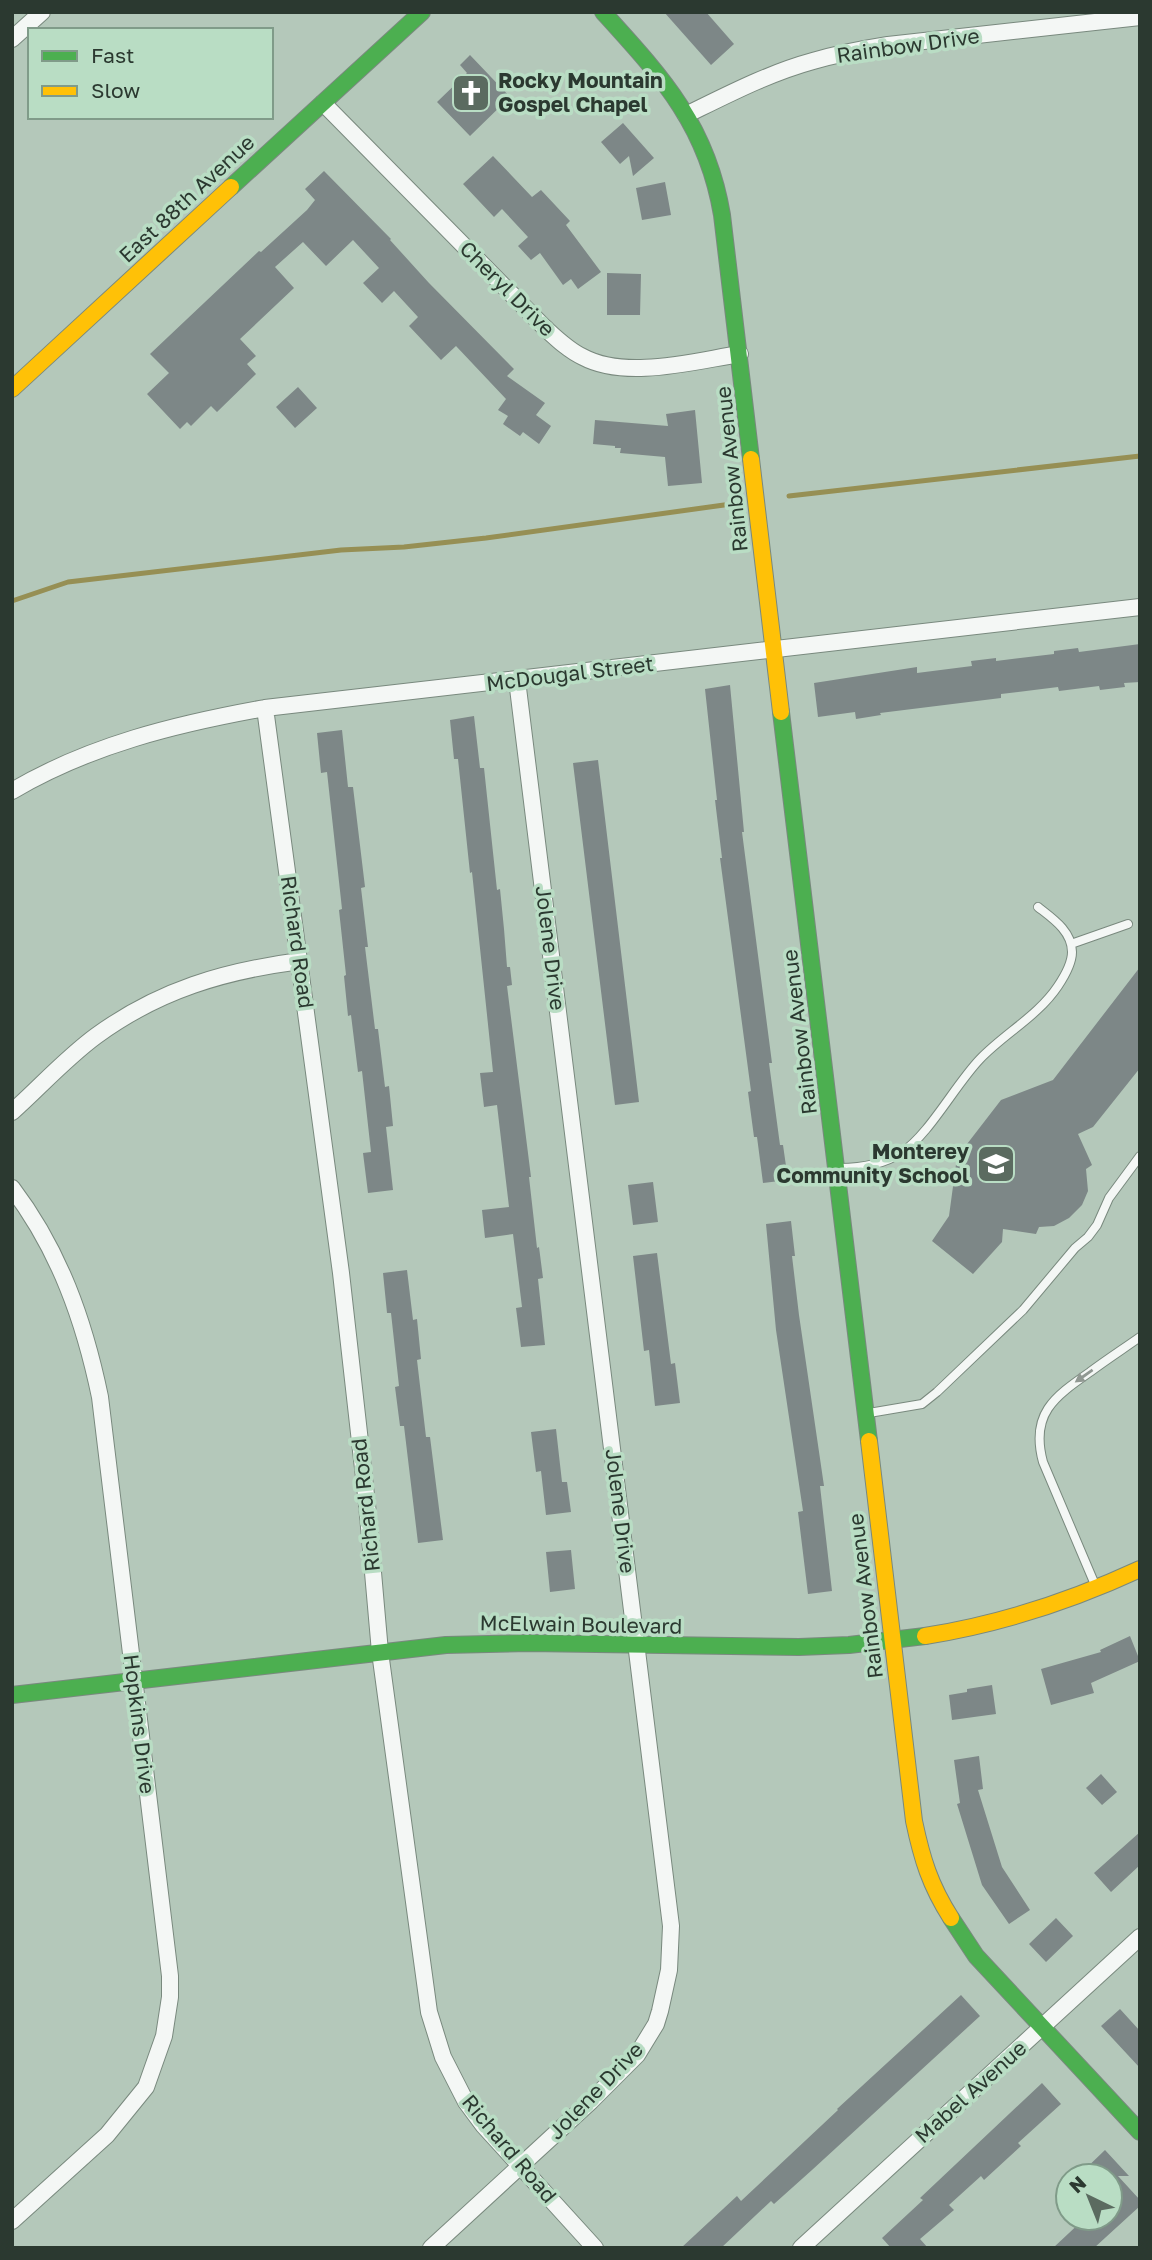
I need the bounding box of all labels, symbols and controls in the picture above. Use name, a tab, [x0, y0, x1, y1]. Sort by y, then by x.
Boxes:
street label: Rainbow Drive	[835, 22, 981, 68]
legend	[28, 28, 273, 119]
text: Fast	[91, 42, 134, 68]
place label: Rocky Mountain Gospel Chapel	[498, 67, 663, 117]
church icon: Rocky Mountain Gospel Chapel	[450, 72, 492, 114]
text: Slow	[91, 77, 140, 103]
street label: East 88th Avenue	[113, 129, 259, 268]
street label: Cheryl Drive	[455, 235, 561, 341]
street label: Rainbow Avenue	[709, 385, 753, 553]
street label: McDougal Street	[485, 650, 655, 696]
street label: Richard Road	[276, 874, 320, 1010]
street label: Jolene Drive	[530, 884, 572, 1012]
street label: Rainbow Avenue	[776, 948, 822, 1116]
place label: Monterey Community School	[776, 1138, 969, 1188]
school or university icon: Monterey Community School	[975, 1143, 1017, 1185]
one-way arrow	[1075, 1369, 1093, 1383]
street label: Richard Road	[345, 1437, 385, 1573]
street label: Jolene Drive	[600, 1447, 642, 1575]
street label: Rainbow Avenue	[842, 1512, 888, 1680]
street label: McElwain Boulevard	[480, 1609, 683, 1639]
street label: Hopkins Drive	[119, 1653, 161, 1795]
street label: Mabel Avenue	[909, 2034, 1031, 2148]
street label: Jolene Drive	[542, 2036, 648, 2144]
street label: Richard Road	[457, 2089, 563, 2208]
north arrow	[1054, 2162, 1124, 2232]
text: N	[1064, 2171, 1090, 2198]

